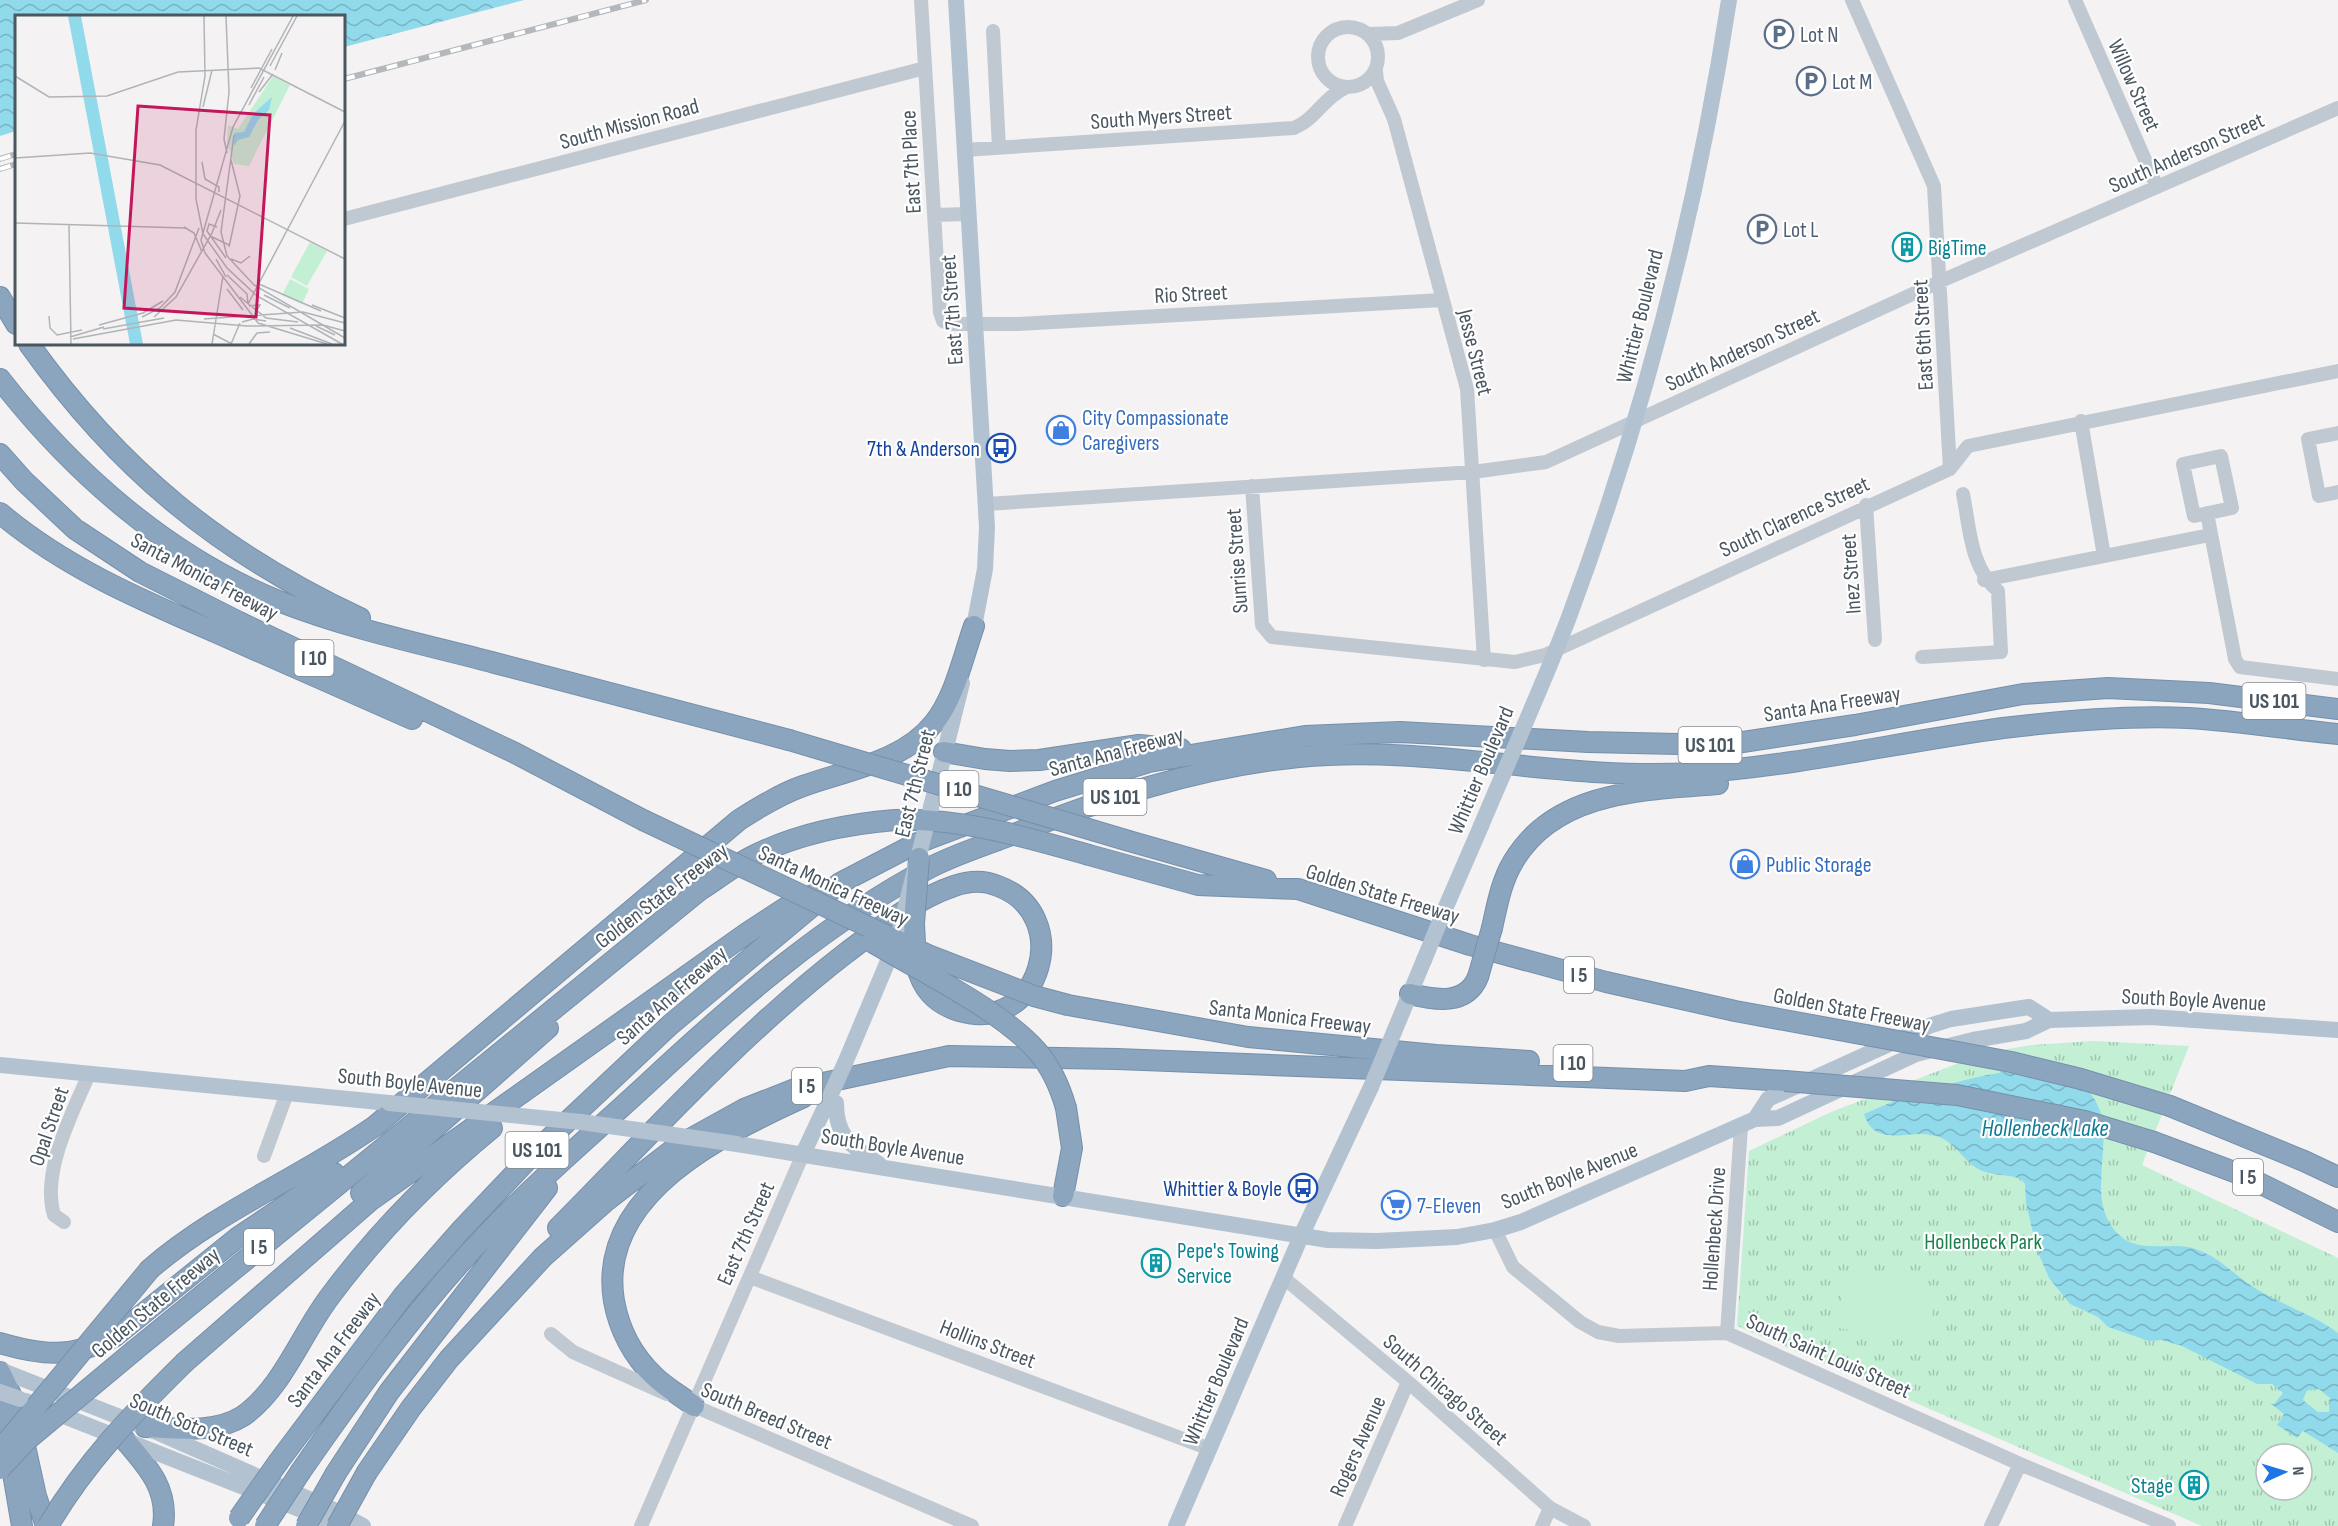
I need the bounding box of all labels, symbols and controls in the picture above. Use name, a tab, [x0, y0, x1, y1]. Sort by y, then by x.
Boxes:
inset map	[15, 15, 345, 345]
parking icon: Lot N	[1763, 18, 1795, 50]
place label: Lot N	[1800, 22, 1838, 49]
street label: Willow Street	[2101, 35, 2166, 136]
parking icon: Lot M	[1795, 65, 1827, 97]
place label: Lot M	[1832, 69, 1872, 96]
street label: South Mission Road	[557, 93, 702, 156]
street label: South Myers Street	[1090, 99, 1233, 136]
street label: South Anderson Street	[2105, 107, 2269, 200]
street label: East 7th Place	[895, 110, 928, 214]
parking icon: Lot L	[1746, 213, 1778, 245]
place label: Lot L	[1783, 217, 1818, 244]
building icon: BigTime	[1891, 231, 1923, 263]
place label: BigTime	[1928, 235, 1987, 262]
street label: Whittier Boulevard	[1611, 247, 1670, 386]
street label: East 7th Street	[935, 254, 970, 366]
street label: Rio Street	[1154, 279, 1229, 310]
street label: East 6th Street	[1907, 279, 1940, 391]
street label: South Anderson Street	[1661, 303, 1824, 398]
street label: Jesse Street	[1451, 306, 1498, 398]
place label: City Compassionate Caregivers	[1082, 405, 1229, 457]
shop icon: City Compassionate Caregivers	[1045, 414, 1077, 446]
bus stop icon: 7th & Anderson	[985, 432, 1017, 464]
place label: 7th & Anderson	[867, 436, 980, 463]
street label: South Clarence Street	[1715, 471, 1874, 564]
street label: Sunrise Street	[1220, 507, 1255, 614]
street label: Santa Monica Freeway	[126, 527, 283, 628]
street label: Inez Street	[1835, 533, 1868, 615]
road number: I 10	[294, 640, 334, 676]
street label: Santa Ana Freeway	[1762, 680, 1903, 729]
road number: US 101	[2242, 683, 2306, 719]
street label: Whittier Boulevard	[1442, 702, 1521, 839]
street label: Santa Ana Freeway	[1046, 721, 1187, 783]
street label: East 7th Street	[889, 726, 942, 840]
road number: US 101	[1678, 727, 1742, 763]
road number: I 10	[940, 771, 978, 807]
road number: US 101	[1084, 779, 1146, 815]
street label: Golden State Freeway	[590, 837, 734, 955]
street label: Santa Monica Freeway	[754, 840, 913, 933]
shop icon: Public Storage	[1729, 848, 1761, 880]
place label: Public Storage	[1766, 852, 1872, 879]
street label: Golden State Freeway	[1302, 858, 1463, 931]
street label: Santa Ana Freeway	[611, 940, 733, 1052]
road number: I 5	[1564, 957, 1594, 993]
street label: Golden State Freeway	[1771, 982, 1933, 1039]
street label: South Boyle Avenue	[2121, 983, 2267, 1018]
street label: Santa Monica Freeway	[1207, 994, 1373, 1041]
road number: I 10	[1554, 1045, 1592, 1081]
street label: South Boyle Avenue	[336, 1062, 483, 1104]
road number: I 5	[792, 1068, 822, 1104]
street label: Opal Street	[23, 1083, 76, 1170]
water label: Hollenbeck Lake	[1981, 1114, 2109, 1143]
street label: South Boyle Avenue	[819, 1123, 966, 1172]
road number: US 101	[506, 1132, 568, 1168]
street label: South Boyle Avenue	[1497, 1137, 1642, 1216]
road number: I 5	[2233, 1159, 2263, 1195]
street label: Hollenbeck Drive	[1697, 1166, 1732, 1292]
bus stop icon: Whittier & Boyle	[1287, 1172, 1319, 1204]
place label: Whittier & Boyle	[1163, 1176, 1282, 1203]
street label: East 7th Street	[712, 1177, 781, 1290]
supermarket icon: 7-Eleven	[1380, 1189, 1412, 1221]
place label: 7-Eleven	[1417, 1193, 1481, 1220]
road number: I 5	[244, 1229, 274, 1265]
park label: Hollenbeck Park	[1924, 1229, 2042, 1256]
place label: Pepe's Towing Service	[1177, 1238, 1279, 1290]
street label: Golden State Freeway	[86, 1241, 226, 1365]
building icon: Pepe's Towing Service	[1140, 1247, 1172, 1279]
street label: Santa Ana Freeway	[282, 1286, 387, 1413]
street label: South Saint Louis Street	[1742, 1308, 1915, 1405]
street label: Whittier Boulevard	[1177, 1313, 1256, 1450]
street label: Hollins Street	[936, 1314, 1039, 1375]
street label: South Chicago Street	[1377, 1329, 1513, 1452]
street label: South Breed Street	[697, 1377, 836, 1456]
street label: South Soto Street	[126, 1387, 257, 1464]
street label: Rogers Avenue	[1324, 1392, 1393, 1501]
north arrow	[2254, 1442, 2314, 1502]
text: N	[2288, 1466, 2307, 1476]
building icon: Stage	[2178, 1469, 2210, 1501]
place label: Stage	[2131, 1473, 2173, 1500]

